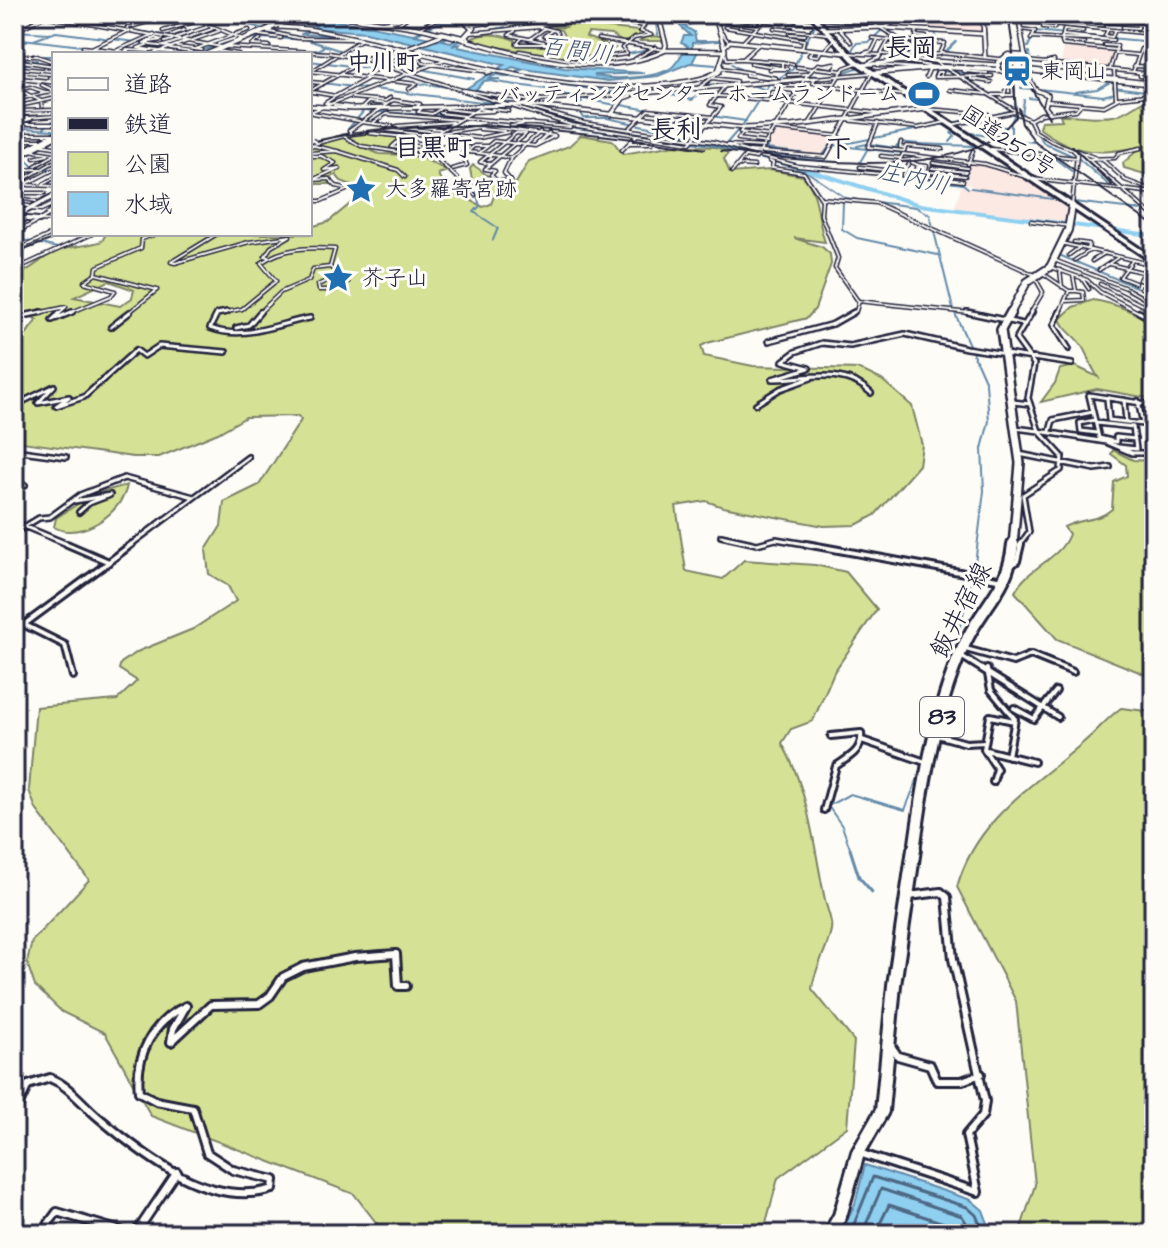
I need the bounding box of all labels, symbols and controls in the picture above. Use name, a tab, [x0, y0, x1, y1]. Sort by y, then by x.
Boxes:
water label: 百間川	[539, 29, 615, 73]
district label: 長岡	[885, 30, 937, 66]
district label: 中川町	[347, 46, 419, 80]
legend	[52, 52, 312, 236]
station icon: 東岡山	[1000, 54, 1034, 88]
place label: 東岡山	[1041, 56, 1107, 87]
text: 道路	[124, 68, 172, 102]
sports icon: バッティングセンター ホームランドーム	[907, 77, 941, 111]
place label: バッティングセンター ホームランドーム	[498, 79, 900, 110]
street label: 国道250号	[955, 98, 1061, 184]
text: 鉄道	[124, 108, 172, 142]
district label: 長利	[650, 112, 702, 148]
district label: 目黒町	[394, 130, 472, 166]
district label: 下	[826, 131, 852, 167]
text: 公園	[124, 148, 172, 182]
water label: 庄内川	[875, 154, 953, 204]
place icon: 大多羅寄宮跡	[344, 172, 378, 206]
place label: 大多羅寄宮跡	[385, 174, 517, 205]
text: 水域	[124, 188, 172, 222]
place icon: 芥子山	[321, 261, 355, 295]
place label: 芥子山	[362, 263, 428, 294]
street label: 飯井宿線	[921, 555, 1001, 665]
road number: 83	[920, 697, 964, 737]

